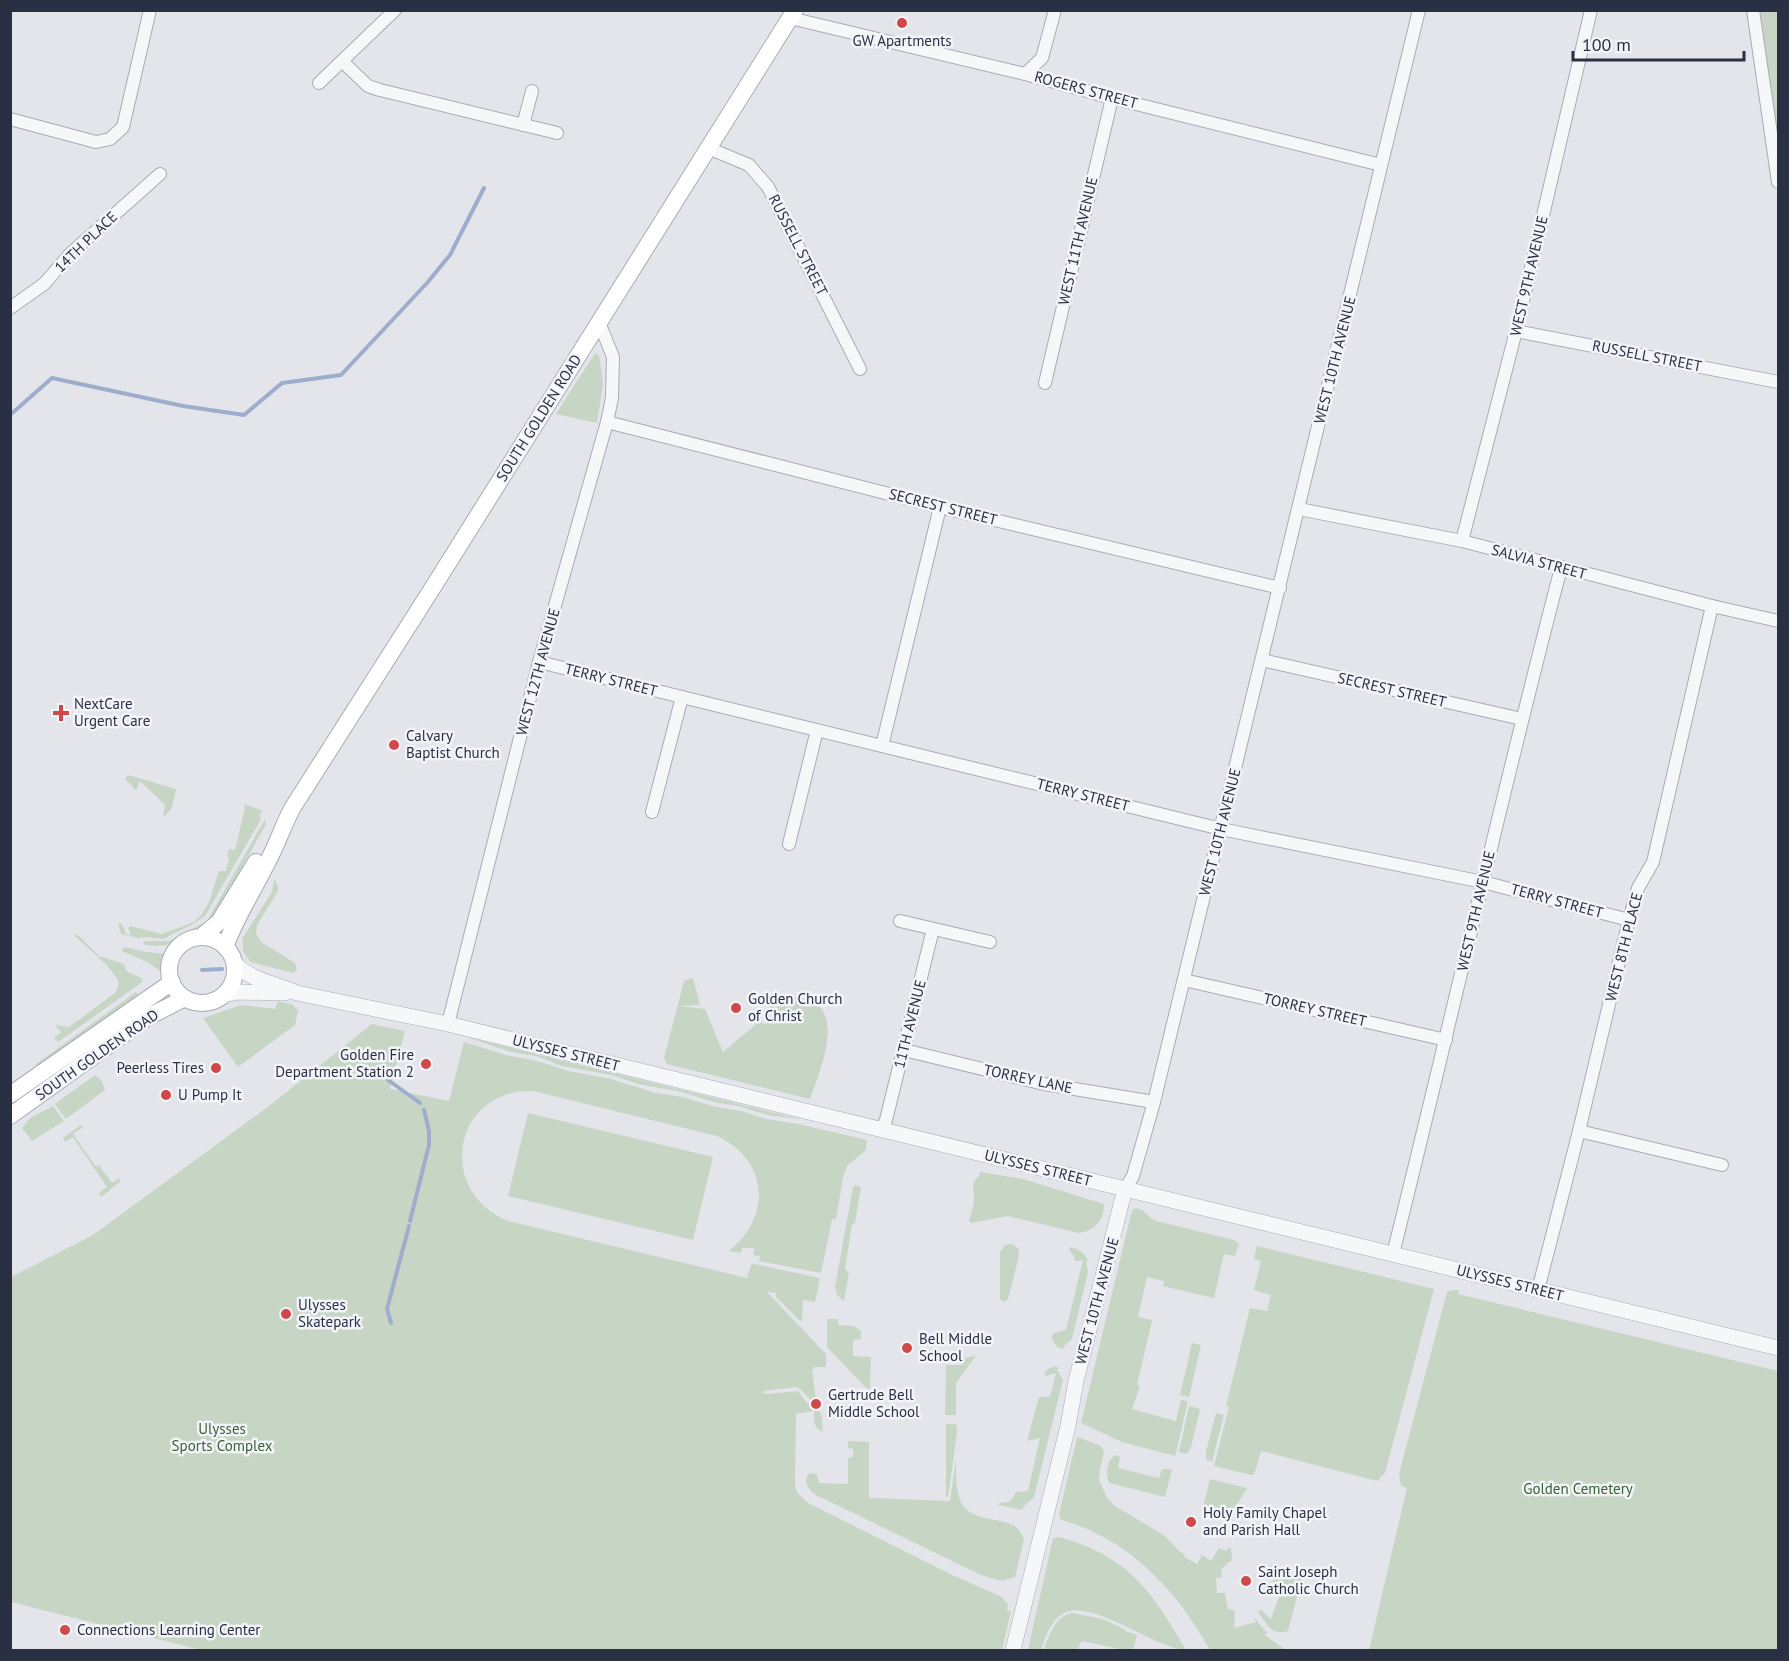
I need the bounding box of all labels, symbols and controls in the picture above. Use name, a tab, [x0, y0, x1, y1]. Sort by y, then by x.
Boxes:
marker: GW Apartments	[895, 16, 909, 30]
scale bar	[1573, 24, 1744, 62]
place label: GW Apartments	[852, 31, 952, 50]
text: 100 m	[1582, 33, 1631, 56]
street label: ROGERS STREET	[1032, 67, 1141, 113]
street label: WEST 11TH AVENUE	[1054, 175, 1102, 307]
street label: RUSSELL STREET	[765, 191, 832, 299]
street label: 14TH PLACE	[50, 207, 121, 276]
street label: WEST 9TH AVENUE	[1505, 214, 1552, 338]
street label: WEST 10TH AVENUE	[1309, 294, 1360, 426]
street label: RUSSELL STREET	[1591, 336, 1704, 376]
street label: SOUTH GOLDEN ROAD	[492, 351, 585, 485]
street label: SECREST STREET	[887, 484, 1000, 529]
street label: SALVIA STREET	[1490, 540, 1589, 583]
street label: WEST 12TH AVENUE	[511, 606, 564, 738]
street label: TERRY STREET	[563, 659, 660, 700]
street label: SECREST STREET	[1336, 668, 1449, 711]
place label: NextCare Urgent Care	[74, 694, 150, 730]
marker: NextCare Urgent Care	[52, 704, 70, 722]
place label: Calvary Baptist Church	[406, 726, 500, 762]
marker: Calvary Baptist Church	[387, 738, 401, 752]
street label: WEST 10TH AVENUE	[1194, 766, 1245, 898]
street label: TERRY STREET	[1035, 774, 1132, 815]
street label: WEST 9TH AVENUE	[1452, 849, 1499, 973]
street label: TERRY STREET	[1509, 879, 1606, 922]
street label: WEST 8TH PLACE	[1601, 890, 1646, 1004]
street label: 11TH AVENUE	[889, 978, 930, 1070]
street label: TORREY STREET	[1262, 988, 1369, 1031]
place label: Golden Church of Christ	[748, 989, 842, 1025]
marker: Golden Church of Christ	[729, 1001, 743, 1015]
street label: SOUTH GOLDEN ROAD	[31, 1005, 162, 1104]
street label: ULYSSES STREET	[511, 1030, 622, 1075]
place label: Golden Fire Department Station 2	[275, 1045, 414, 1081]
marker: Golden Fire Department Station 2	[419, 1057, 433, 1071]
place label: Peerless Tires	[116, 1058, 204, 1077]
street label: TORREY LANE	[982, 1060, 1074, 1097]
marker: Peerless Tires	[209, 1061, 223, 1075]
place label: U Pump It	[178, 1085, 241, 1104]
marker: U Pump It	[159, 1088, 173, 1102]
street label: ULYSSES STREET	[983, 1145, 1094, 1190]
street label: WEST 10TH AVENUE	[1070, 1235, 1123, 1367]
street label: ULYSSES STREET	[1455, 1260, 1566, 1305]
place label: Ulysses Skatepark	[298, 1295, 362, 1331]
marker: Ulysses Skatepark	[279, 1307, 293, 1321]
place label: Bell Middle School	[919, 1329, 992, 1365]
marker: Bell Middle School	[900, 1341, 914, 1355]
place label: Gertrude Bell Middle School	[828, 1385, 920, 1421]
marker: Gertrude Bell Middle School	[809, 1397, 823, 1411]
park label: Ulysses Sports Complex	[172, 1419, 273, 1455]
park label: Golden Cemetery	[1523, 1479, 1633, 1498]
place label: Holy Family Chapel and Parish Hall	[1203, 1503, 1327, 1539]
marker: Holy Family Chapel and Parish Hall	[1184, 1515, 1198, 1529]
place label: Saint Joseph Catholic Church	[1258, 1562, 1359, 1598]
marker: Saint Joseph Catholic Church	[1239, 1574, 1253, 1588]
place label: Connections Learning Center	[77, 1620, 260, 1639]
marker: Connections Learning Center	[58, 1623, 72, 1637]

